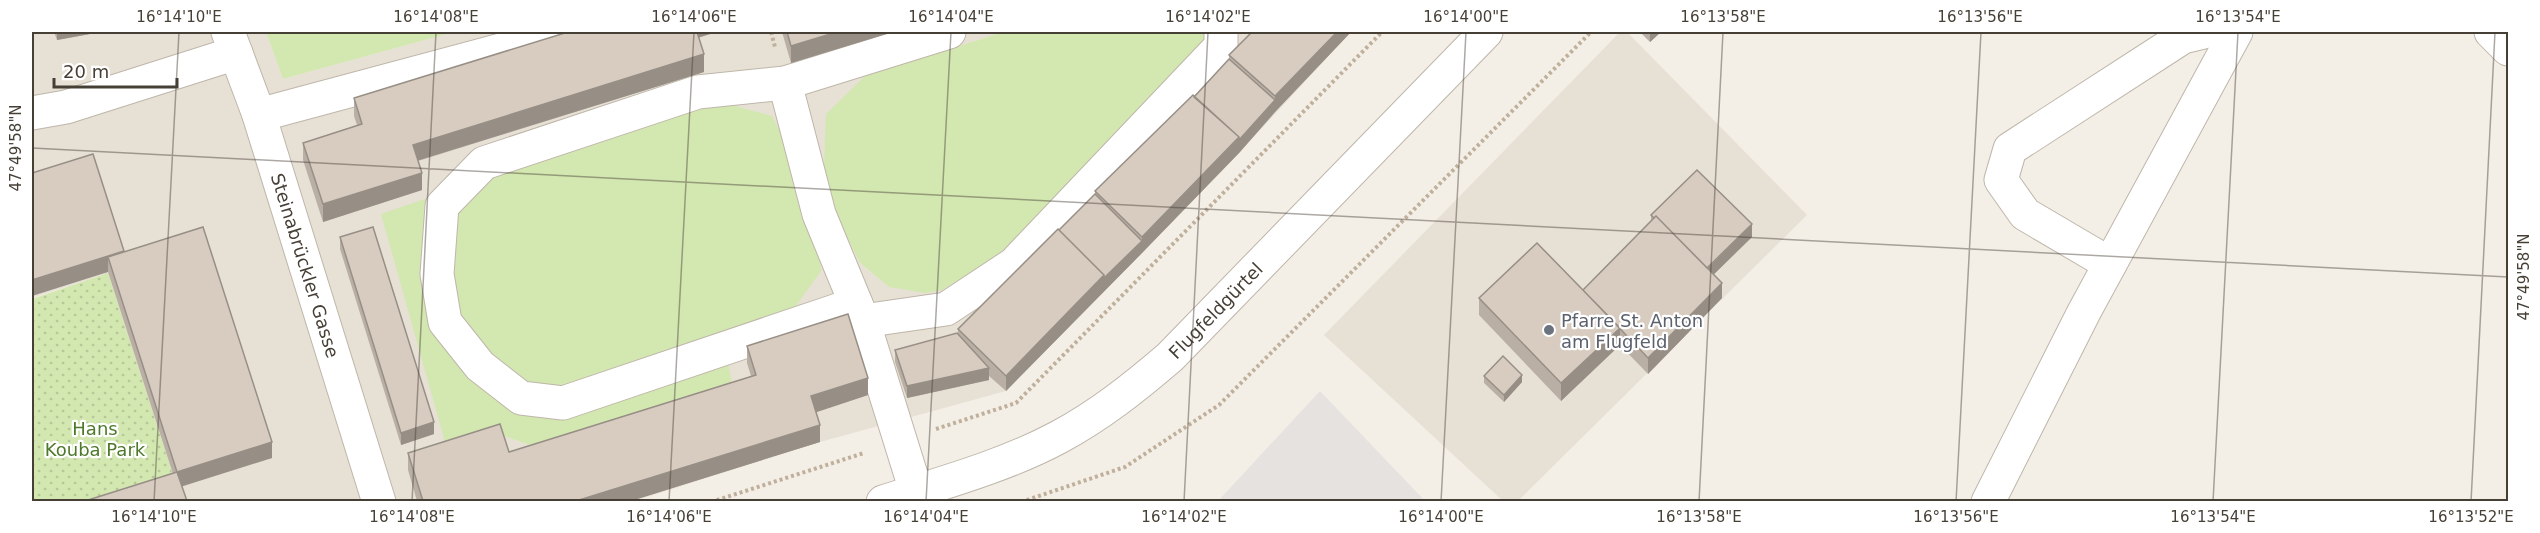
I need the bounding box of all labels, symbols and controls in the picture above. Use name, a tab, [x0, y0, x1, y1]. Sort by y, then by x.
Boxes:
text: 16°14'10"E	[136, 8, 222, 26]
text: 16°14'08"E	[393, 8, 479, 26]
text: 16°14'06"E	[651, 8, 737, 26]
text: 16°14'04"E	[908, 8, 994, 26]
text: 16°14'02"E	[1165, 8, 1251, 26]
text: 16°14'00"E	[1423, 8, 1509, 26]
text: 16°13'58"E	[1680, 8, 1766, 26]
text: 16°13'56"E	[1937, 8, 2023, 26]
text: 16°13'54"E	[2195, 8, 2281, 26]
scale bar	[54, 51, 177, 89]
text: 20 m	[63, 61, 109, 82]
text: 47°49'58"N	[7, 104, 25, 192]
street label: Steinabrückler Gasse	[267, 171, 344, 360]
text: 47°49'58"N	[2515, 233, 2533, 321]
street label: Flugfeldgürtel	[1164, 258, 1267, 363]
place label: Pfarre St. Anton am Flugfeld	[1561, 310, 1703, 352]
marker: Pfarre St. Anton am Flugfeld	[1542, 323, 1556, 337]
park label: Hans Kouba Park	[45, 418, 146, 460]
text: 16°14'10"E	[111, 508, 197, 526]
text: 16°14'08"E	[369, 508, 455, 526]
text: 16°14'06"E	[626, 508, 712, 526]
text: 16°14'04"E	[883, 508, 969, 526]
text: 16°14'02"E	[1141, 508, 1227, 526]
text: 16°14'00"E	[1398, 508, 1484, 526]
text: 16°13'58"E	[1656, 508, 1742, 526]
text: 16°13'56"E	[1913, 508, 1999, 526]
text: 16°13'54"E	[2170, 508, 2256, 526]
text: 16°13'52"E	[2428, 508, 2514, 526]

